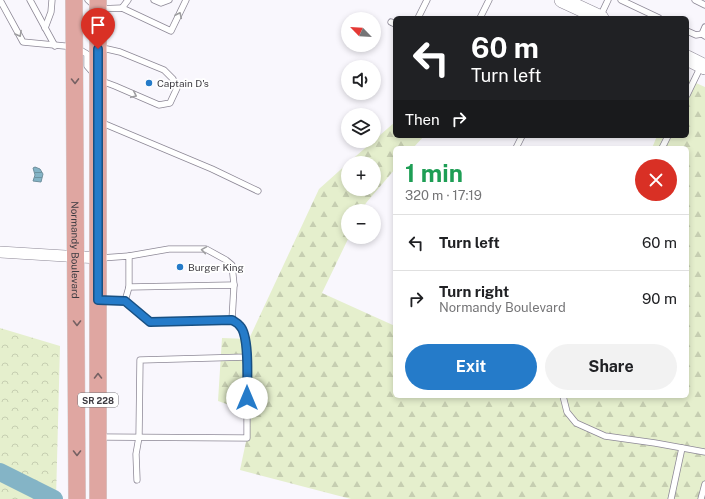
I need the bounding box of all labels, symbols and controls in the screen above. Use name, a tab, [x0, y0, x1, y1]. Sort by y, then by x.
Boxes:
pin	[81, 8, 115, 49]
one-way arrow	[174, 12, 182, 20]
north arrow	[341, 12, 381, 52]
map controls	[341, 12, 381, 244]
icon: arrive	[87, 14, 109, 36]
one-way arrow	[14, 30, 22, 37]
text: 60 m	[471, 31, 539, 64]
icon: left	[405, 32, 457, 84]
button: sound	[341, 60, 381, 100]
text: Turn left	[471, 65, 541, 86]
place label: Captain D's	[157, 77, 209, 89]
one-way arrow	[71, 78, 79, 84]
marker: Captain D's	[144, 78, 154, 88]
one-way arrow	[130, 90, 137, 98]
button: layers	[341, 108, 381, 148]
icon: right	[448, 108, 470, 130]
text: Then	[405, 111, 440, 128]
button: +	[341, 156, 381, 196]
text: 1 min	[405, 159, 463, 187]
button: close	[635, 159, 677, 201]
text: 320 m · 17:19	[405, 188, 482, 203]
street label: Normandy Boulevard	[69, 201, 82, 299]
button: −	[341, 204, 381, 244]
icon: left	[405, 232, 427, 254]
text: Turn left	[439, 234, 500, 251]
text: 60 m	[642, 234, 677, 251]
one-way arrow	[200, 246, 207, 255]
place label: Burger King	[188, 261, 244, 273]
marker: Burger King	[175, 262, 185, 272]
text: Turn right	[439, 283, 509, 300]
icon: right	[405, 288, 427, 310]
text: 90 m	[642, 290, 677, 307]
text: Normandy Boulevard	[439, 300, 566, 315]
one-way arrow	[73, 320, 81, 326]
button: Exit	[405, 344, 537, 390]
button: Share	[545, 344, 677, 390]
one-way arrow	[94, 373, 102, 379]
position arrow	[226, 377, 268, 419]
road number: SR 228	[78, 393, 118, 407]
one-way arrow	[73, 450, 81, 456]

